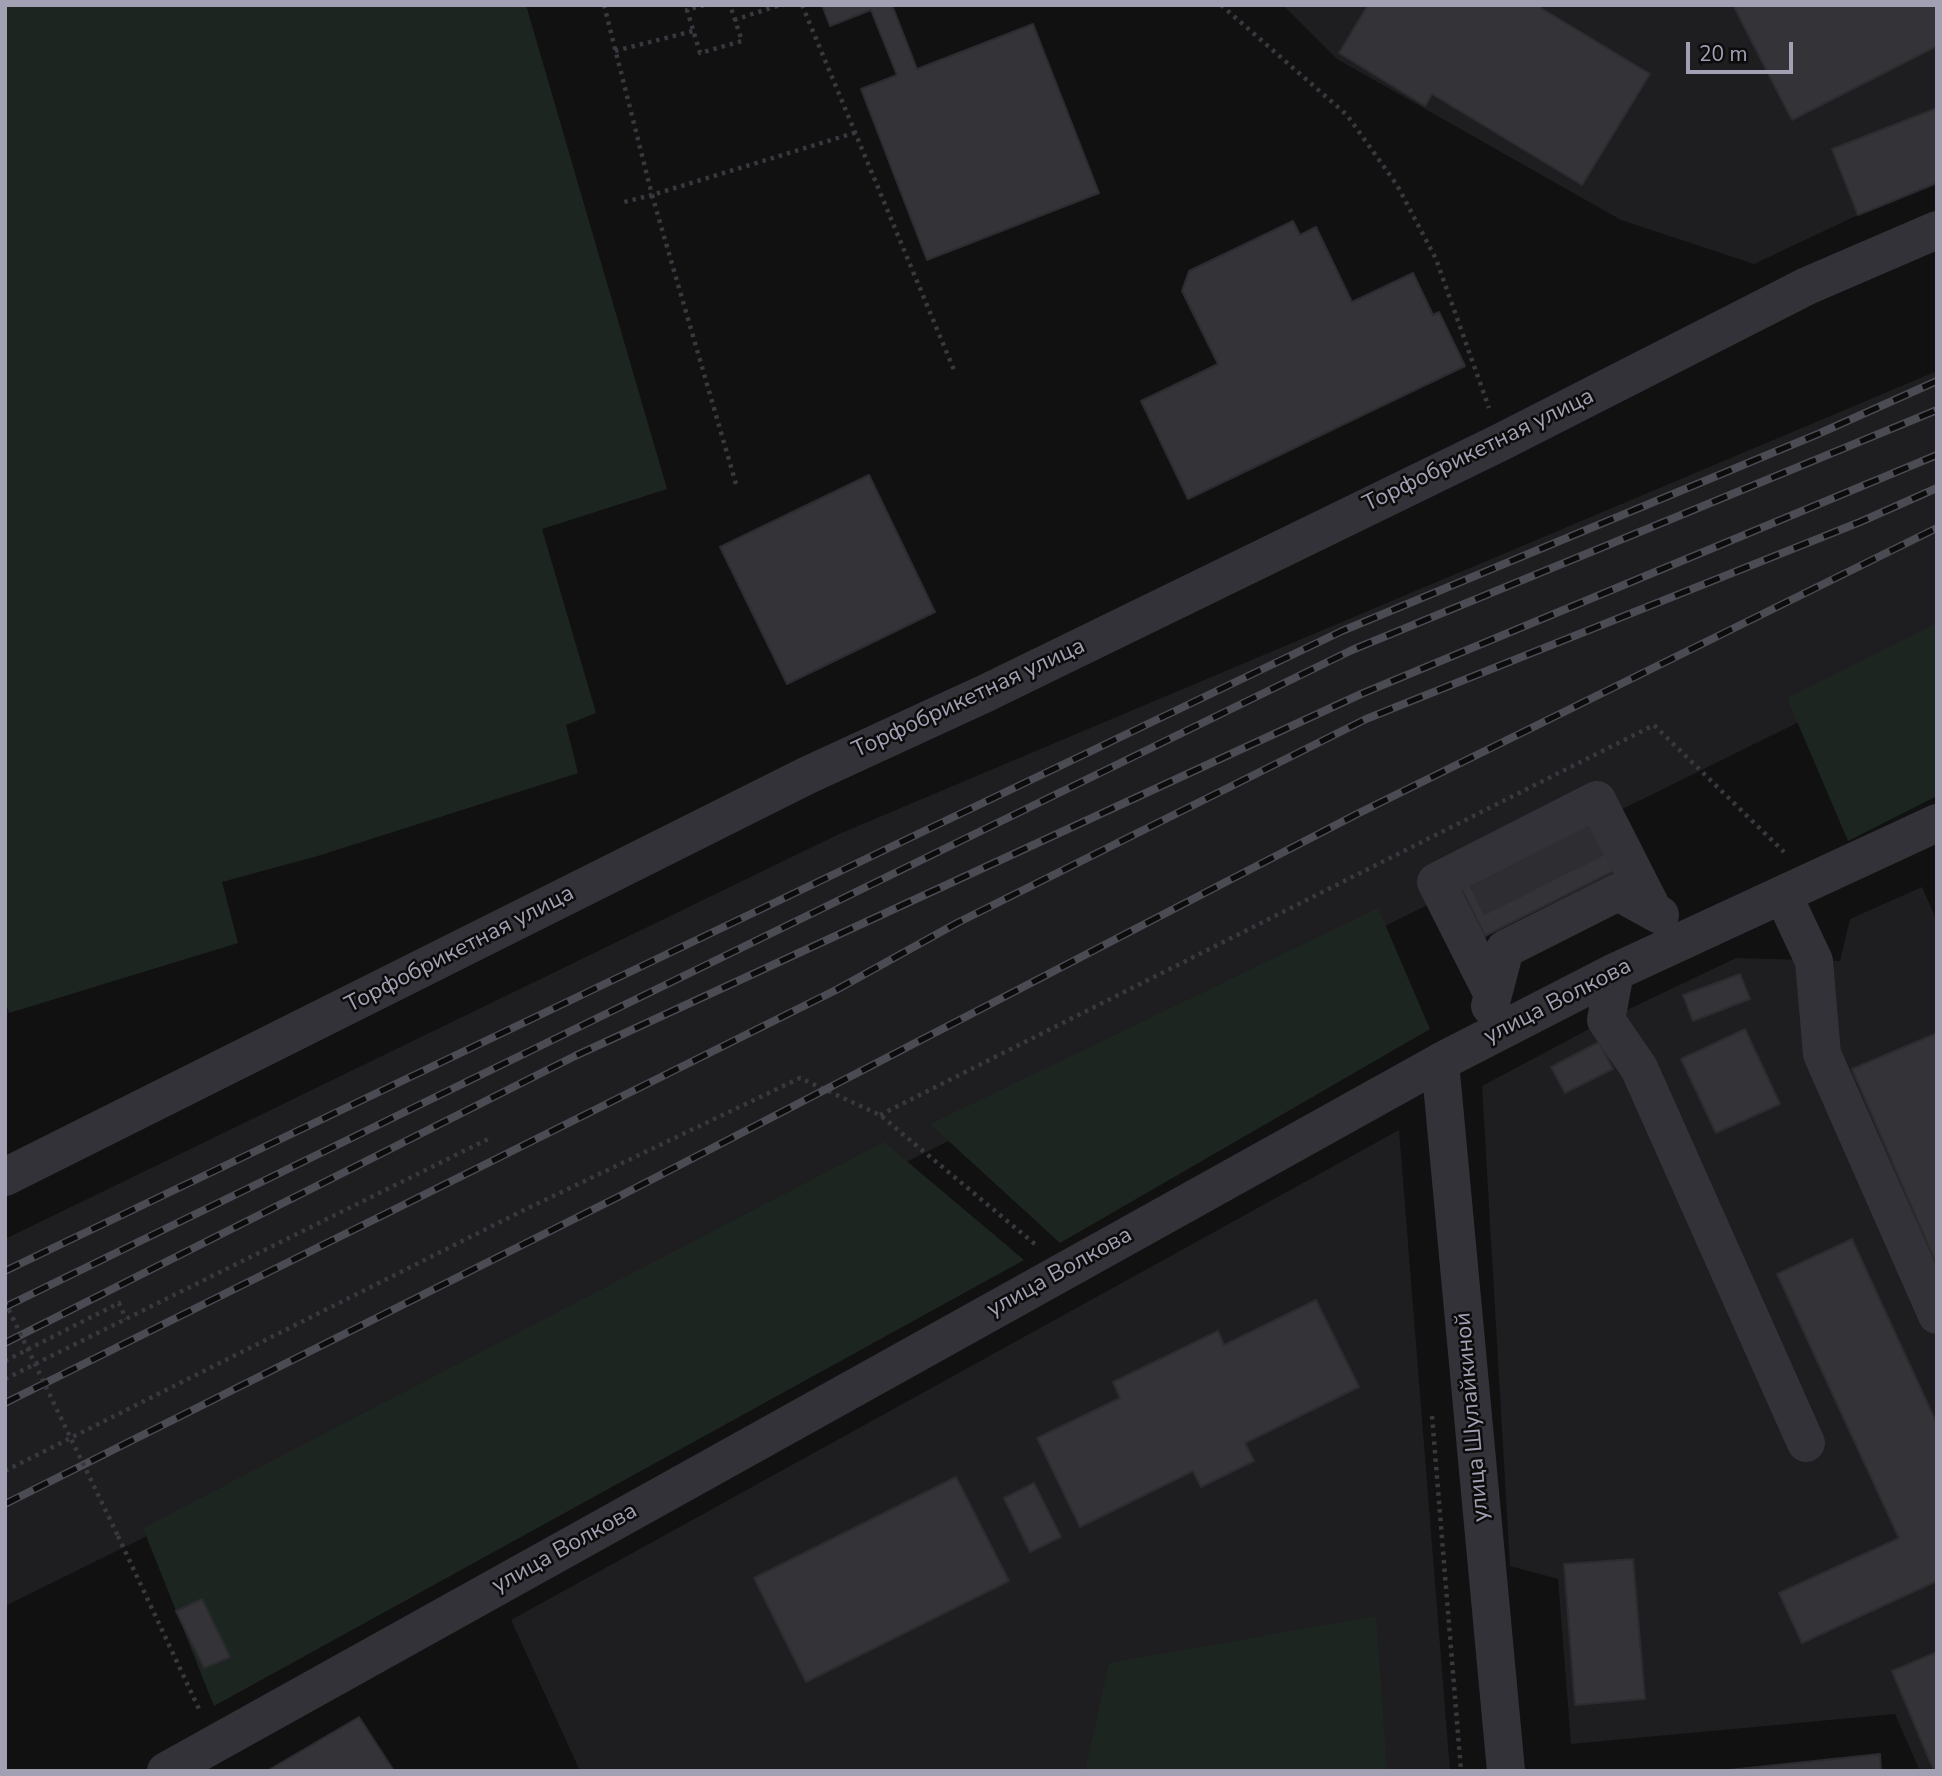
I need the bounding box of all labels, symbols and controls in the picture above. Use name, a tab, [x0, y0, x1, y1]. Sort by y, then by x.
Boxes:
scale bar	[1690, 28, 1797, 72]
text: 20 m	[1699, 40, 1748, 68]
street label: Торфобрикетная улица	[1359, 383, 1599, 519]
street label: Торфобрикетная улица	[848, 633, 1090, 765]
street label: Торфобрикетная улица	[341, 880, 579, 1020]
street label: улица Волкова	[1480, 953, 1636, 1051]
street label: улица Волкова	[983, 1222, 1137, 1324]
street label: улица Шулайкиной	[1450, 1311, 1496, 1523]
street label: улица Волкова	[488, 1498, 642, 1600]

